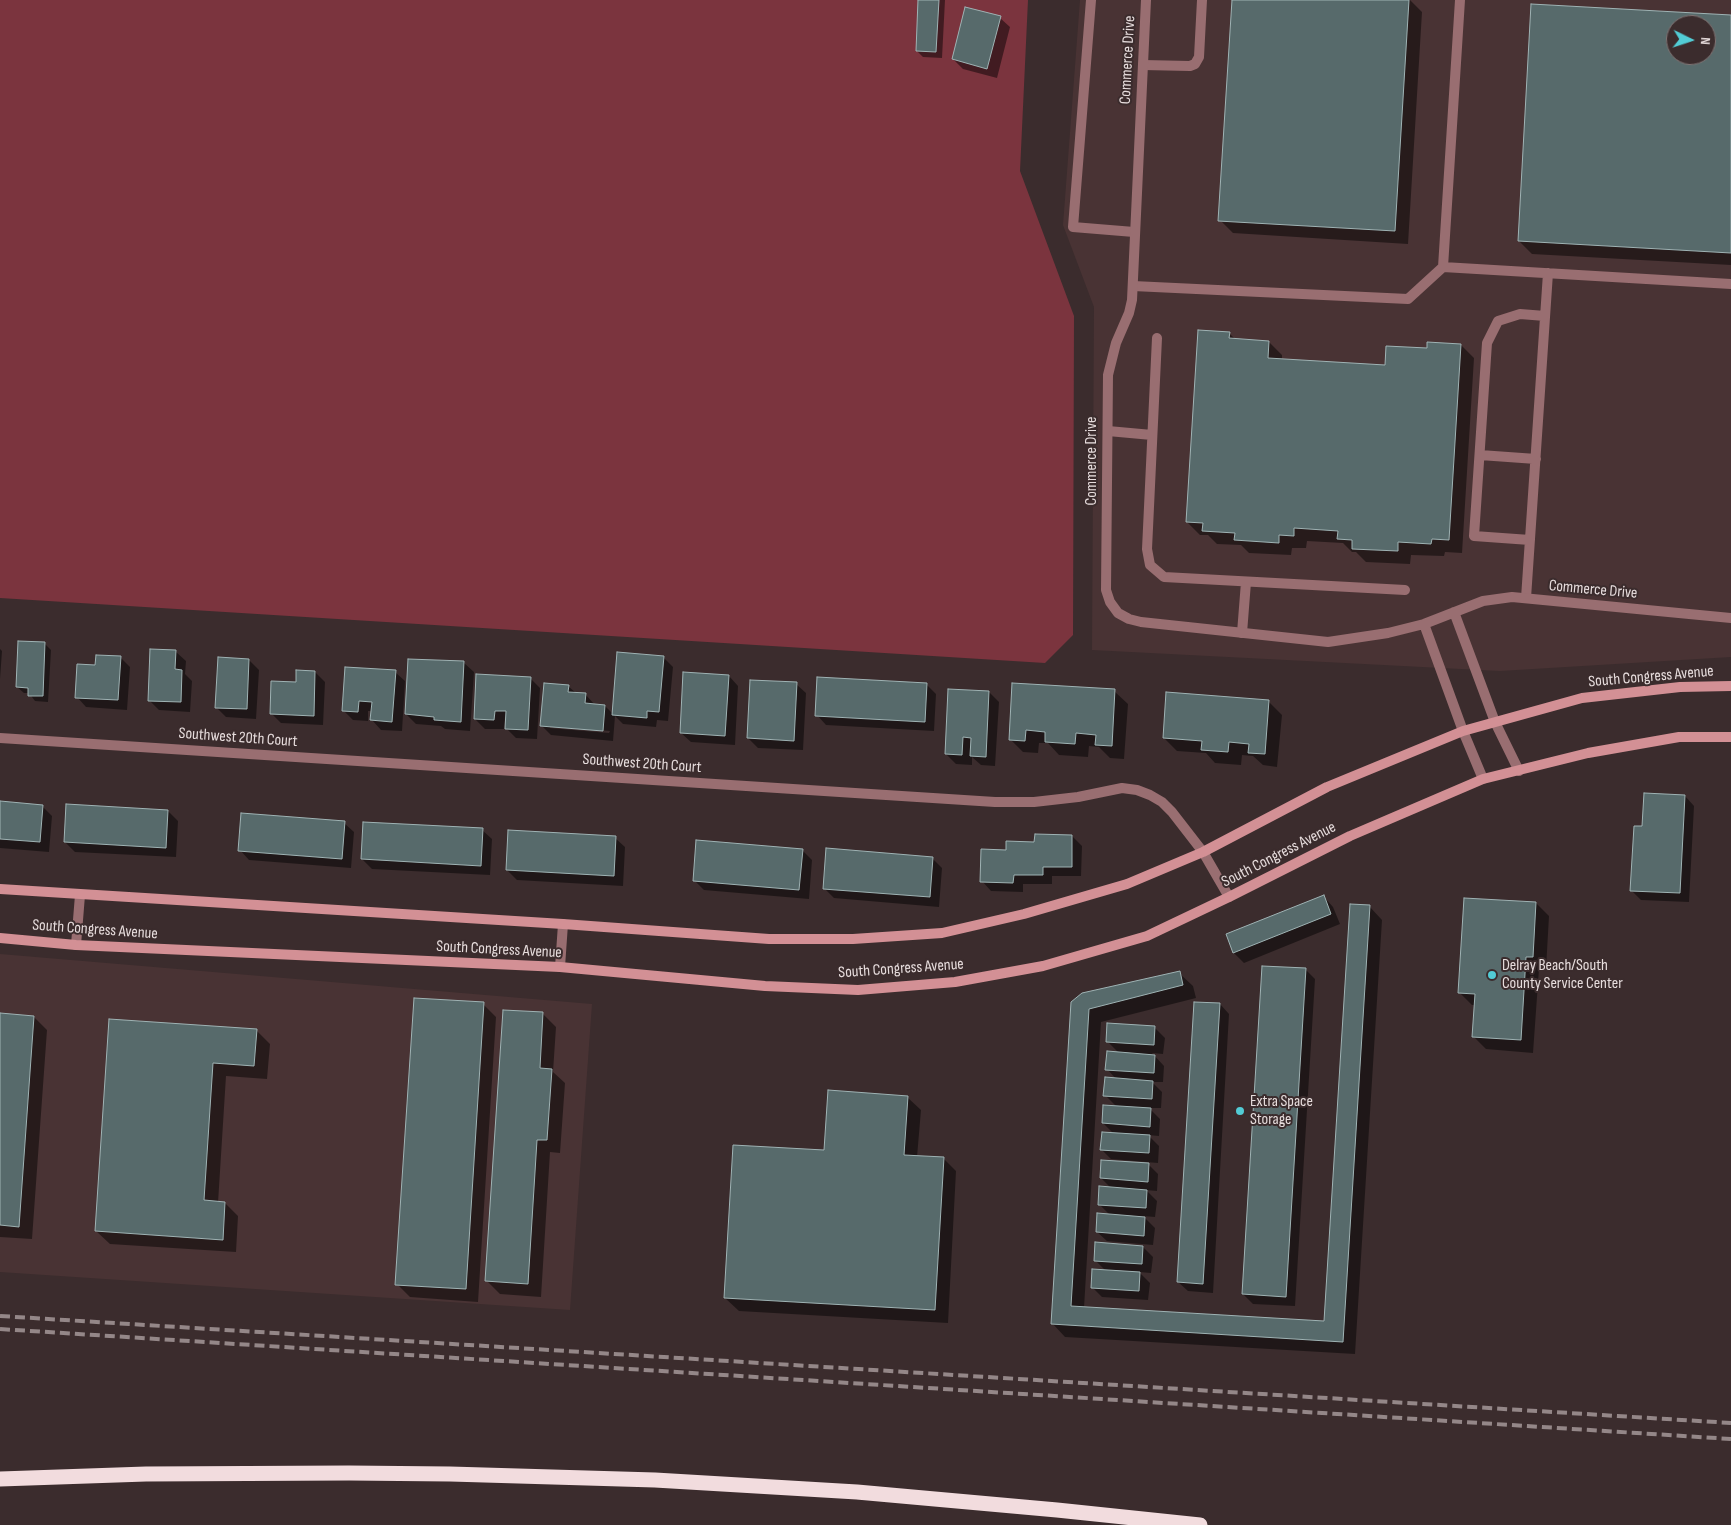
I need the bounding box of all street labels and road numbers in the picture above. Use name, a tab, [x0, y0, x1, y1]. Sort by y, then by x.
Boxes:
street label: Commerce Drive	[1116, 15, 1140, 105]
street label: Commerce Drive	[1082, 417, 1102, 505]
street label: Commerce Drive	[1548, 577, 1638, 603]
street label: South Congress Avenue	[1588, 662, 1714, 692]
street label: Southwest 20th Court	[178, 724, 298, 752]
street label: Southwest 20th Court	[582, 750, 702, 778]
street label: South Congress Avenue	[1219, 818, 1339, 892]
street label: South Congress Avenue	[32, 916, 158, 944]
street label: South Congress Avenue	[436, 937, 562, 963]
street label: South Congress Avenue	[838, 955, 964, 983]

